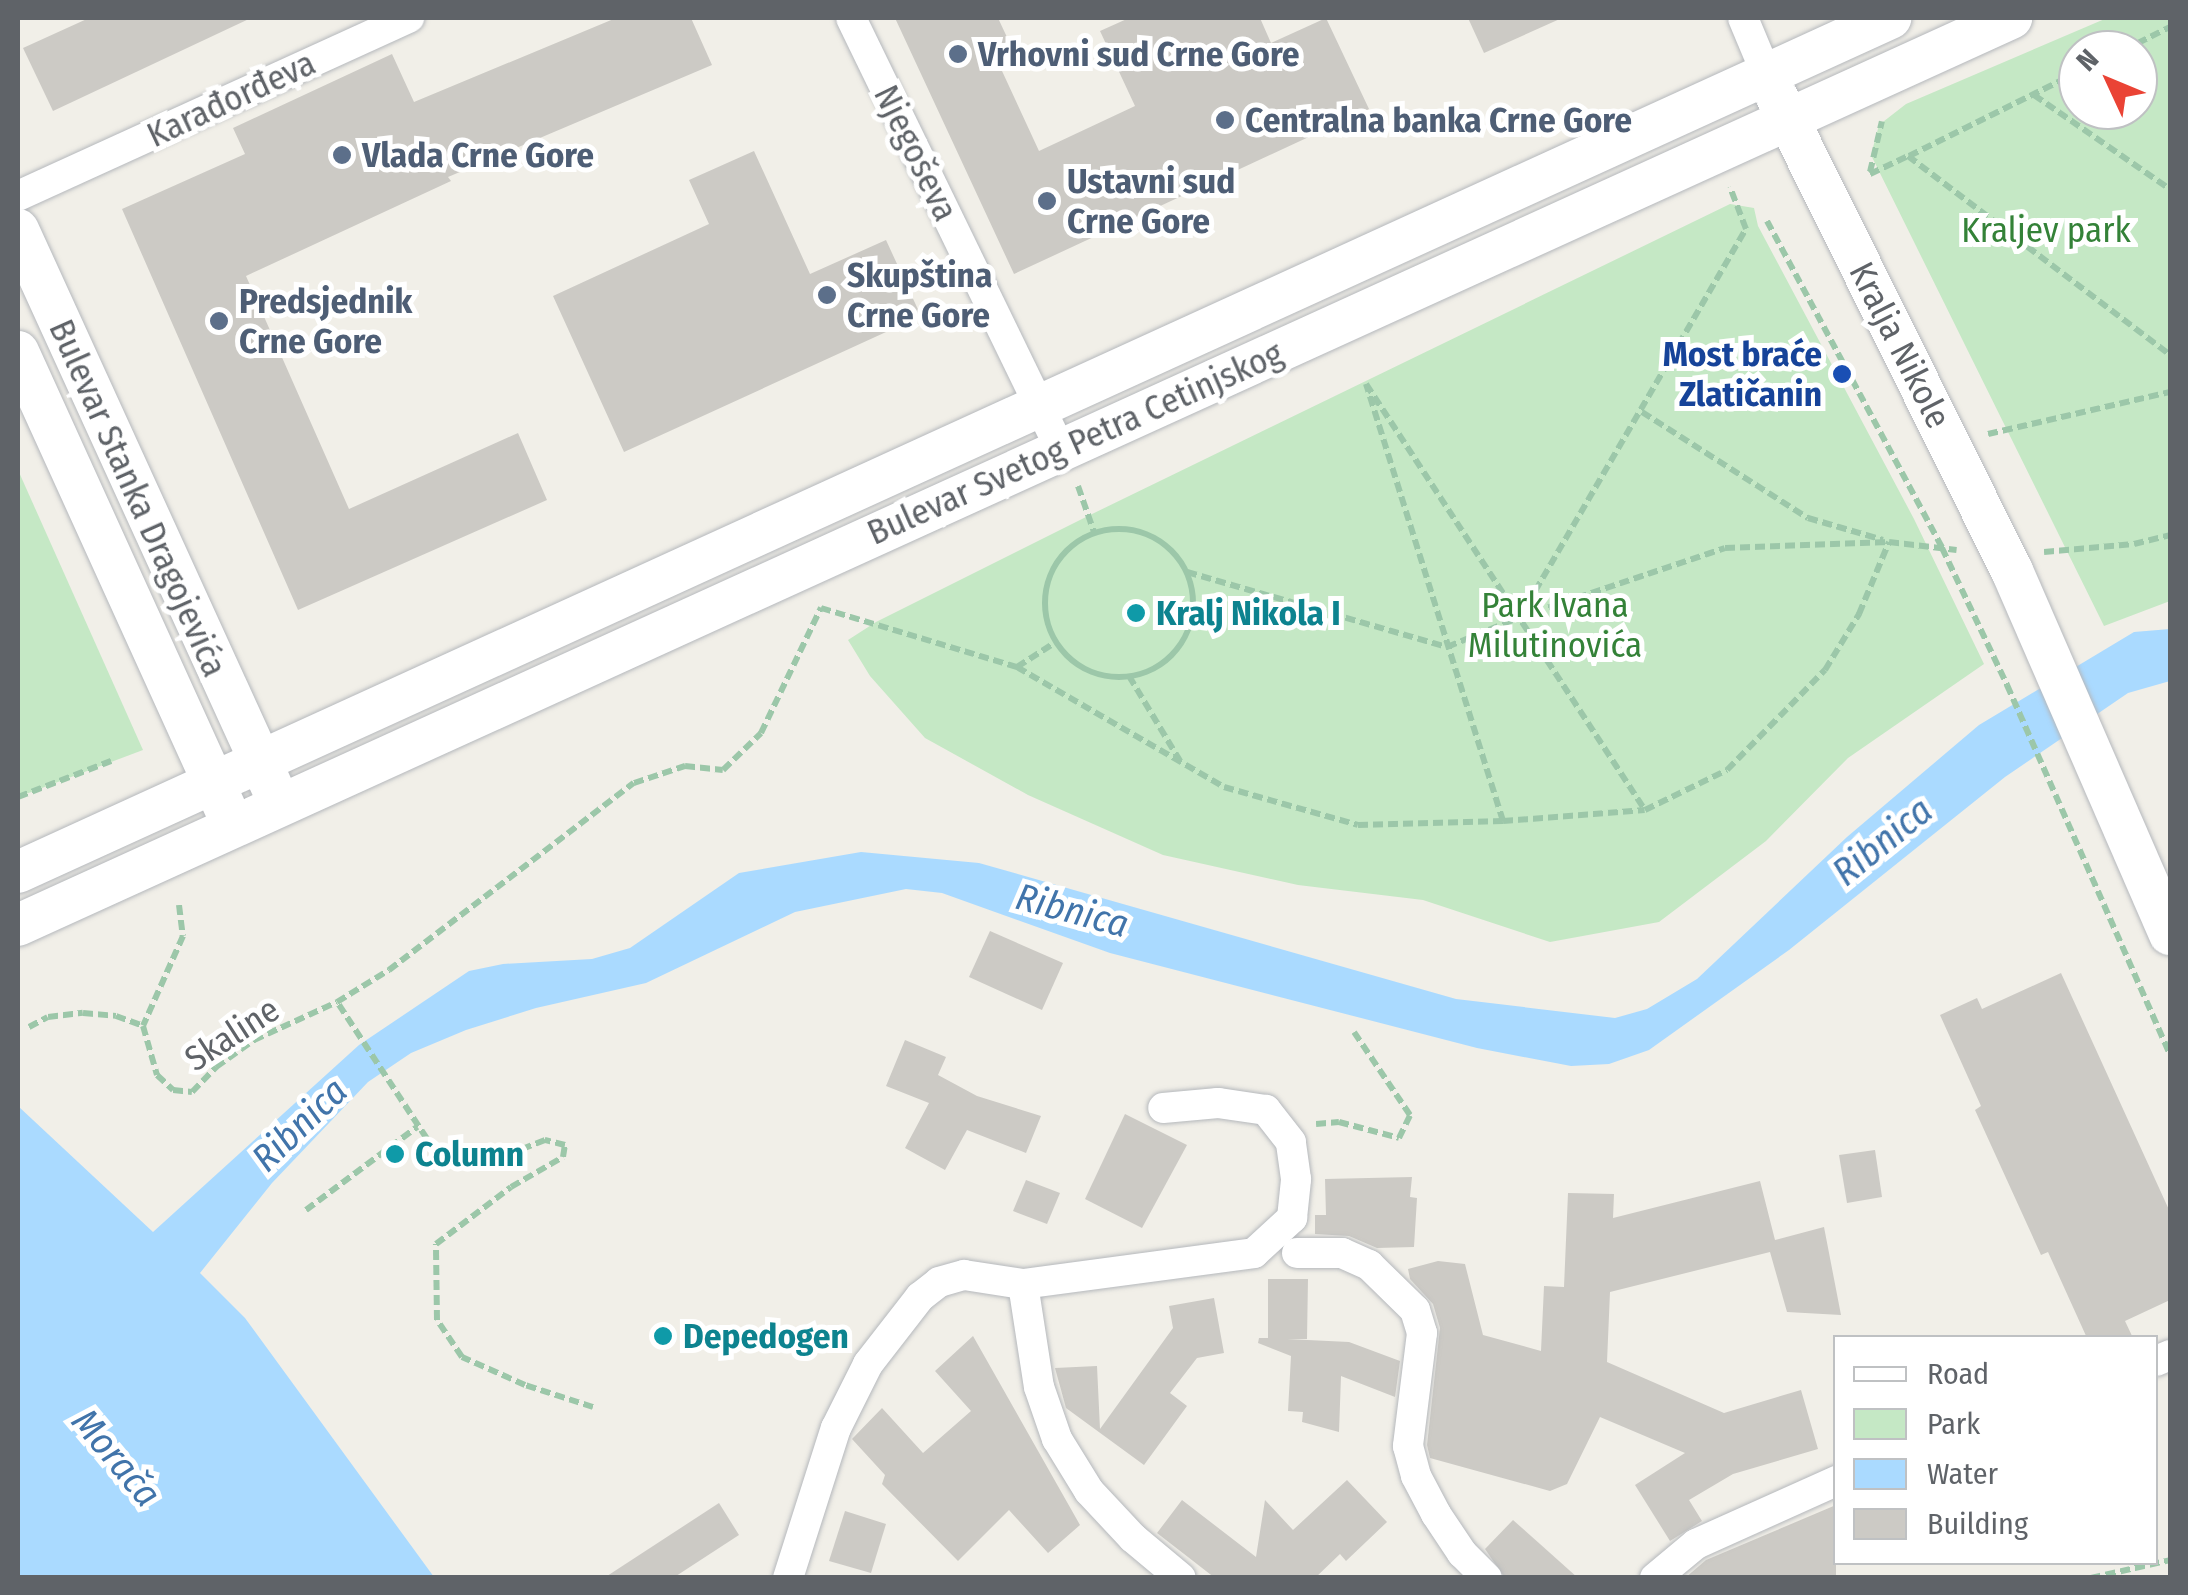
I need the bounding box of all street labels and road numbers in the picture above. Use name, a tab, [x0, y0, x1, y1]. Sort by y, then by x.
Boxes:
street label: Karađorđeva	[140, 42, 322, 156]
street label: Njegoševa	[865, 78, 967, 228]
street label: Kralja Nikole	[1840, 255, 1960, 435]
street label: Bulevar Stanka Dragojevića	[40, 313, 236, 683]
street label: Bulevar Svetog Petra Cetinjskog	[861, 332, 1289, 554]
street label: Skaline	[177, 988, 287, 1080]

